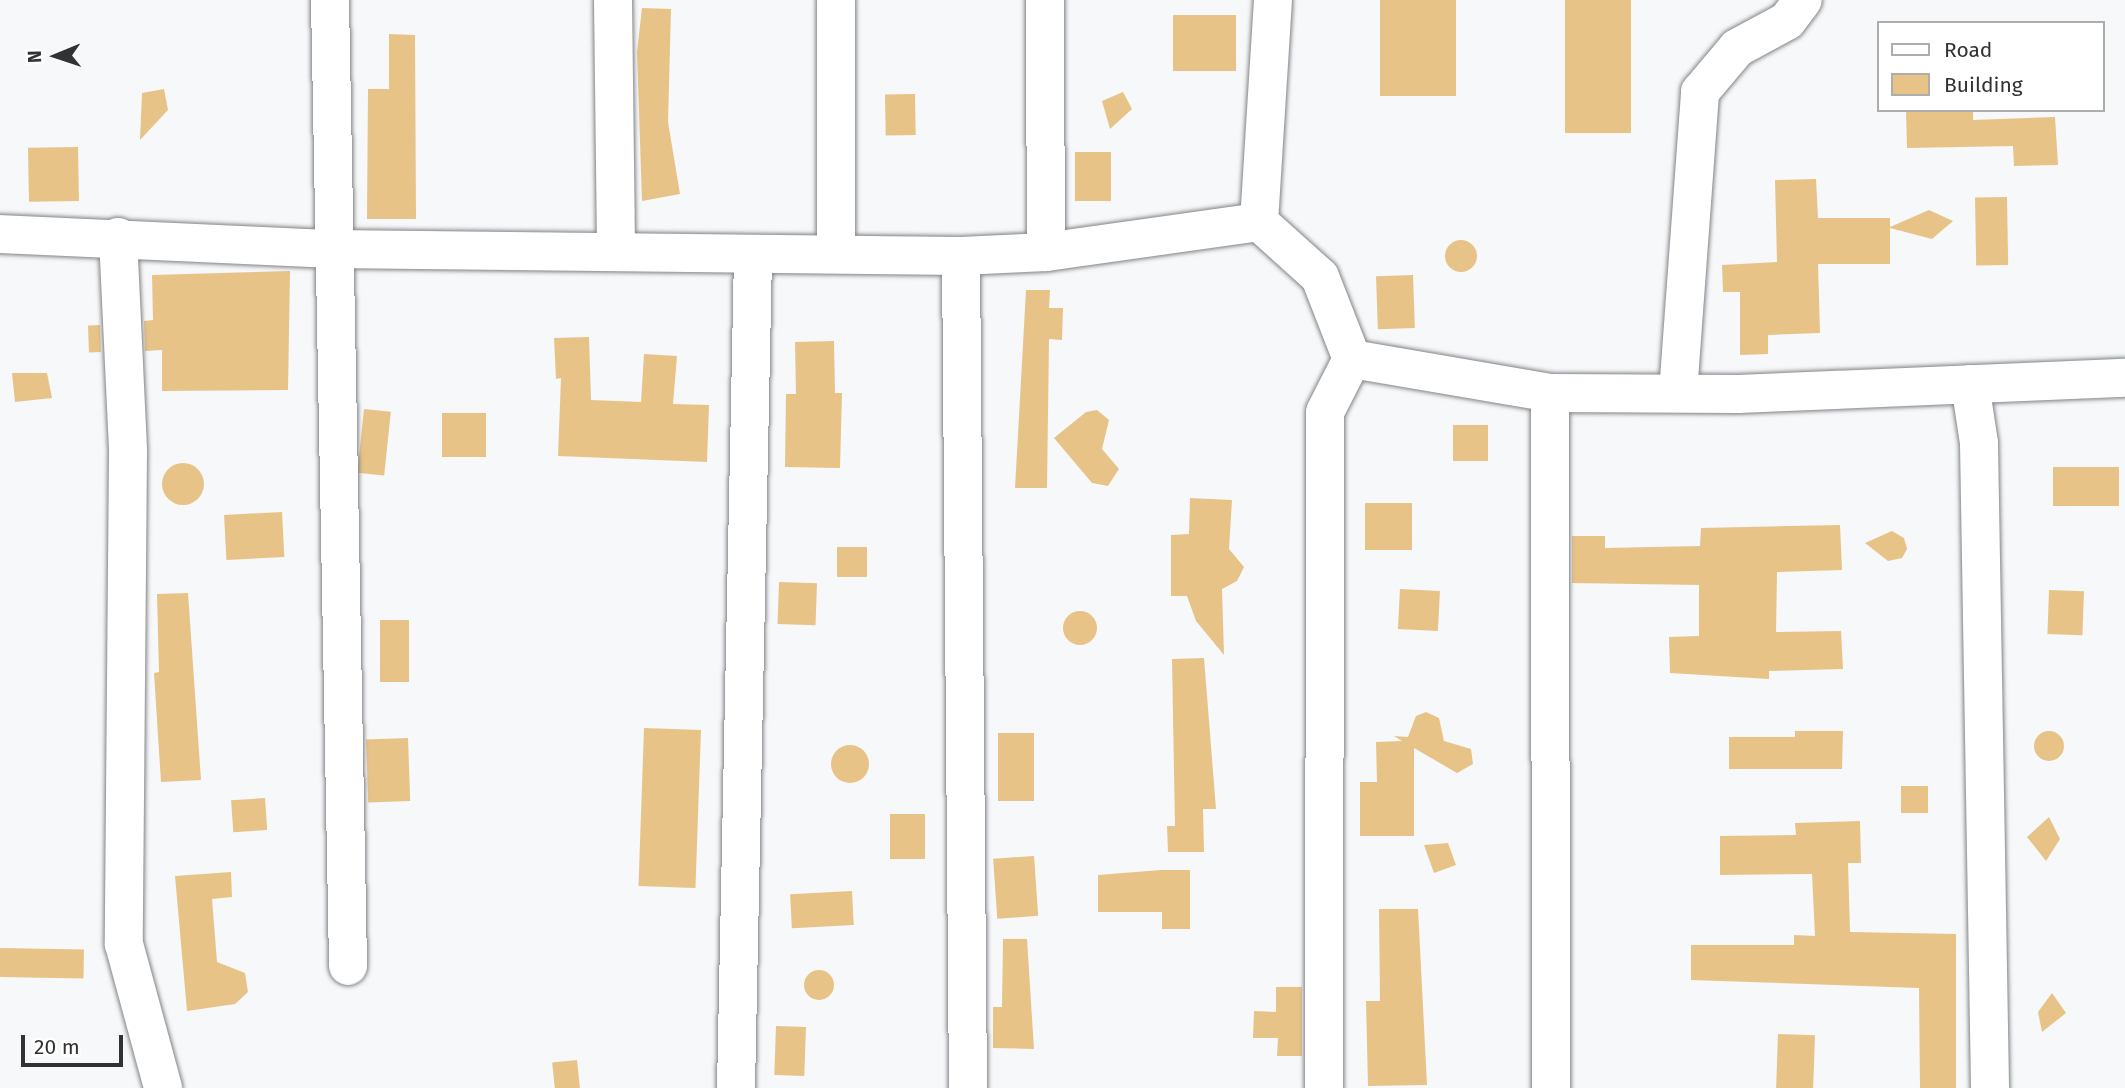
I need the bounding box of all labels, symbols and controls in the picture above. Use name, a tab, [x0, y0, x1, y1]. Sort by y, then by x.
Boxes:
north arrow	[21, 21, 91, 91]
legend	[1876, 21, 2104, 112]
text: Road	[1944, 37, 1992, 63]
text: N	[23, 50, 46, 63]
text: Building	[1944, 72, 2023, 98]
scale bar	[24, 1021, 126, 1066]
text: 20 m	[34, 1034, 80, 1060]

